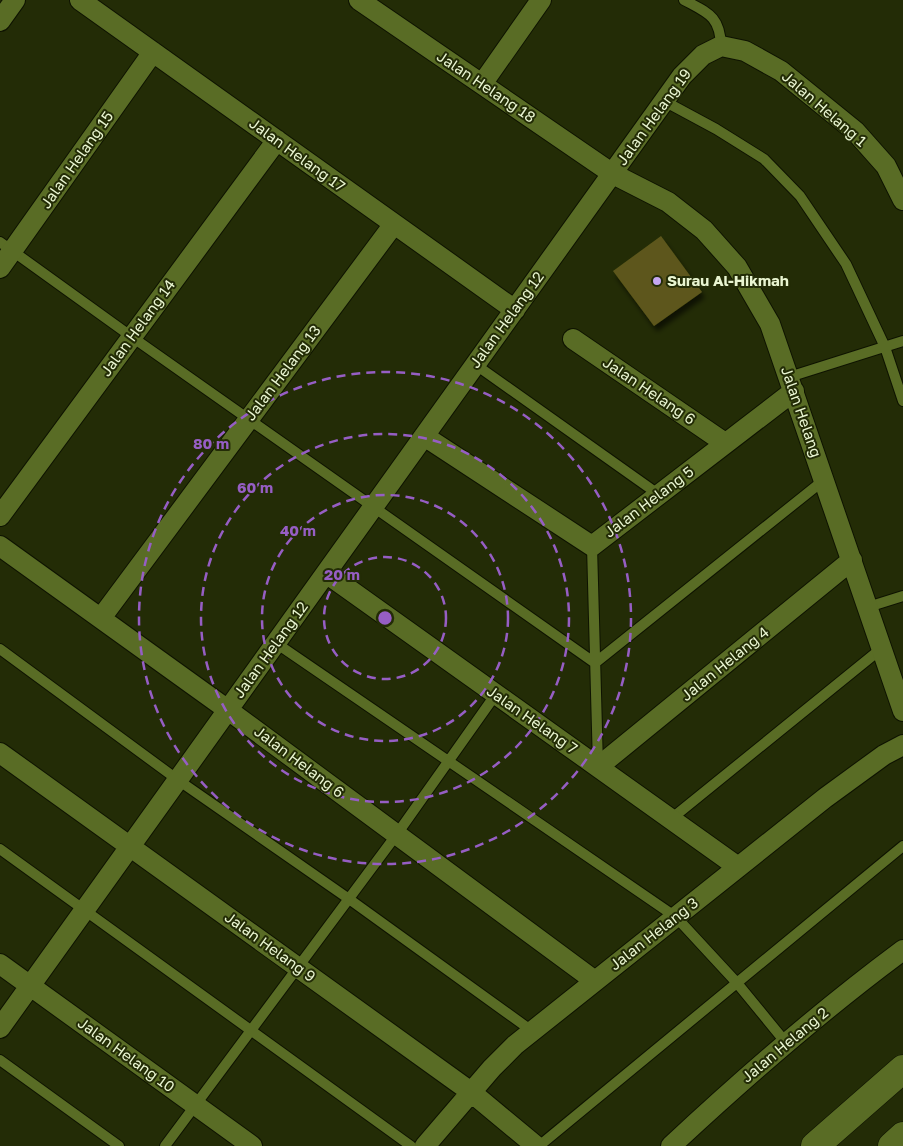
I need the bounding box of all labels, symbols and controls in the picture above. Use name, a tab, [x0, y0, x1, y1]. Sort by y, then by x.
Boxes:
street label: Jalan Helang 18	[434, 47, 539, 126]
street label: Jalan Helang 19	[612, 65, 694, 168]
street label: Jalan Helang 1	[779, 67, 871, 150]
street label: Jalan Helang 15	[36, 107, 116, 212]
street label: Jalan Helang 17	[246, 113, 349, 195]
street label: Jalan Helang 12	[465, 268, 547, 371]
place label: Surau Al-Hikmah	[667, 271, 789, 289]
marker: Surau Al-Hikmah	[651, 275, 663, 287]
street label: Jalan Helang 14	[96, 276, 178, 379]
street label: Jalan Helang 13	[241, 321, 324, 424]
street label: Jalan Helang 6	[600, 353, 699, 428]
street label: Jalan Helang	[778, 364, 826, 459]
text: 80 m	[193, 434, 229, 452]
street label: Jalan Helang 5	[600, 462, 697, 541]
text: 60 m	[237, 478, 273, 496]
text: 40 m	[280, 521, 316, 539]
text: 20 m	[324, 565, 360, 583]
street label: Jalan Helang 12	[229, 598, 311, 701]
centre of rings	[376, 609, 394, 627]
street label: Jalan Helang 4	[677, 622, 772, 704]
street label: Jalan Helang 7	[484, 681, 581, 757]
street label: Jalan Helang 6	[251, 722, 348, 801]
street label: Jalan Helang 3	[606, 893, 701, 973]
street label: Jalan Helang 9	[222, 907, 319, 985]
street label: Jalan Helang 2	[737, 1003, 831, 1086]
street label: Jalan Helang 10	[75, 1013, 178, 1095]

